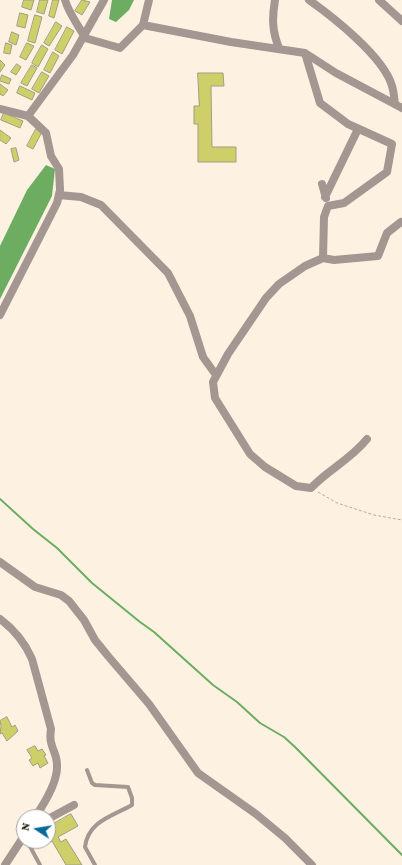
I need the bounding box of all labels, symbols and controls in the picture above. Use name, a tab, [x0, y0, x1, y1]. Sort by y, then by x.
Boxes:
north arrow	[16, 809, 56, 849]
text: N	[19, 822, 32, 832]

